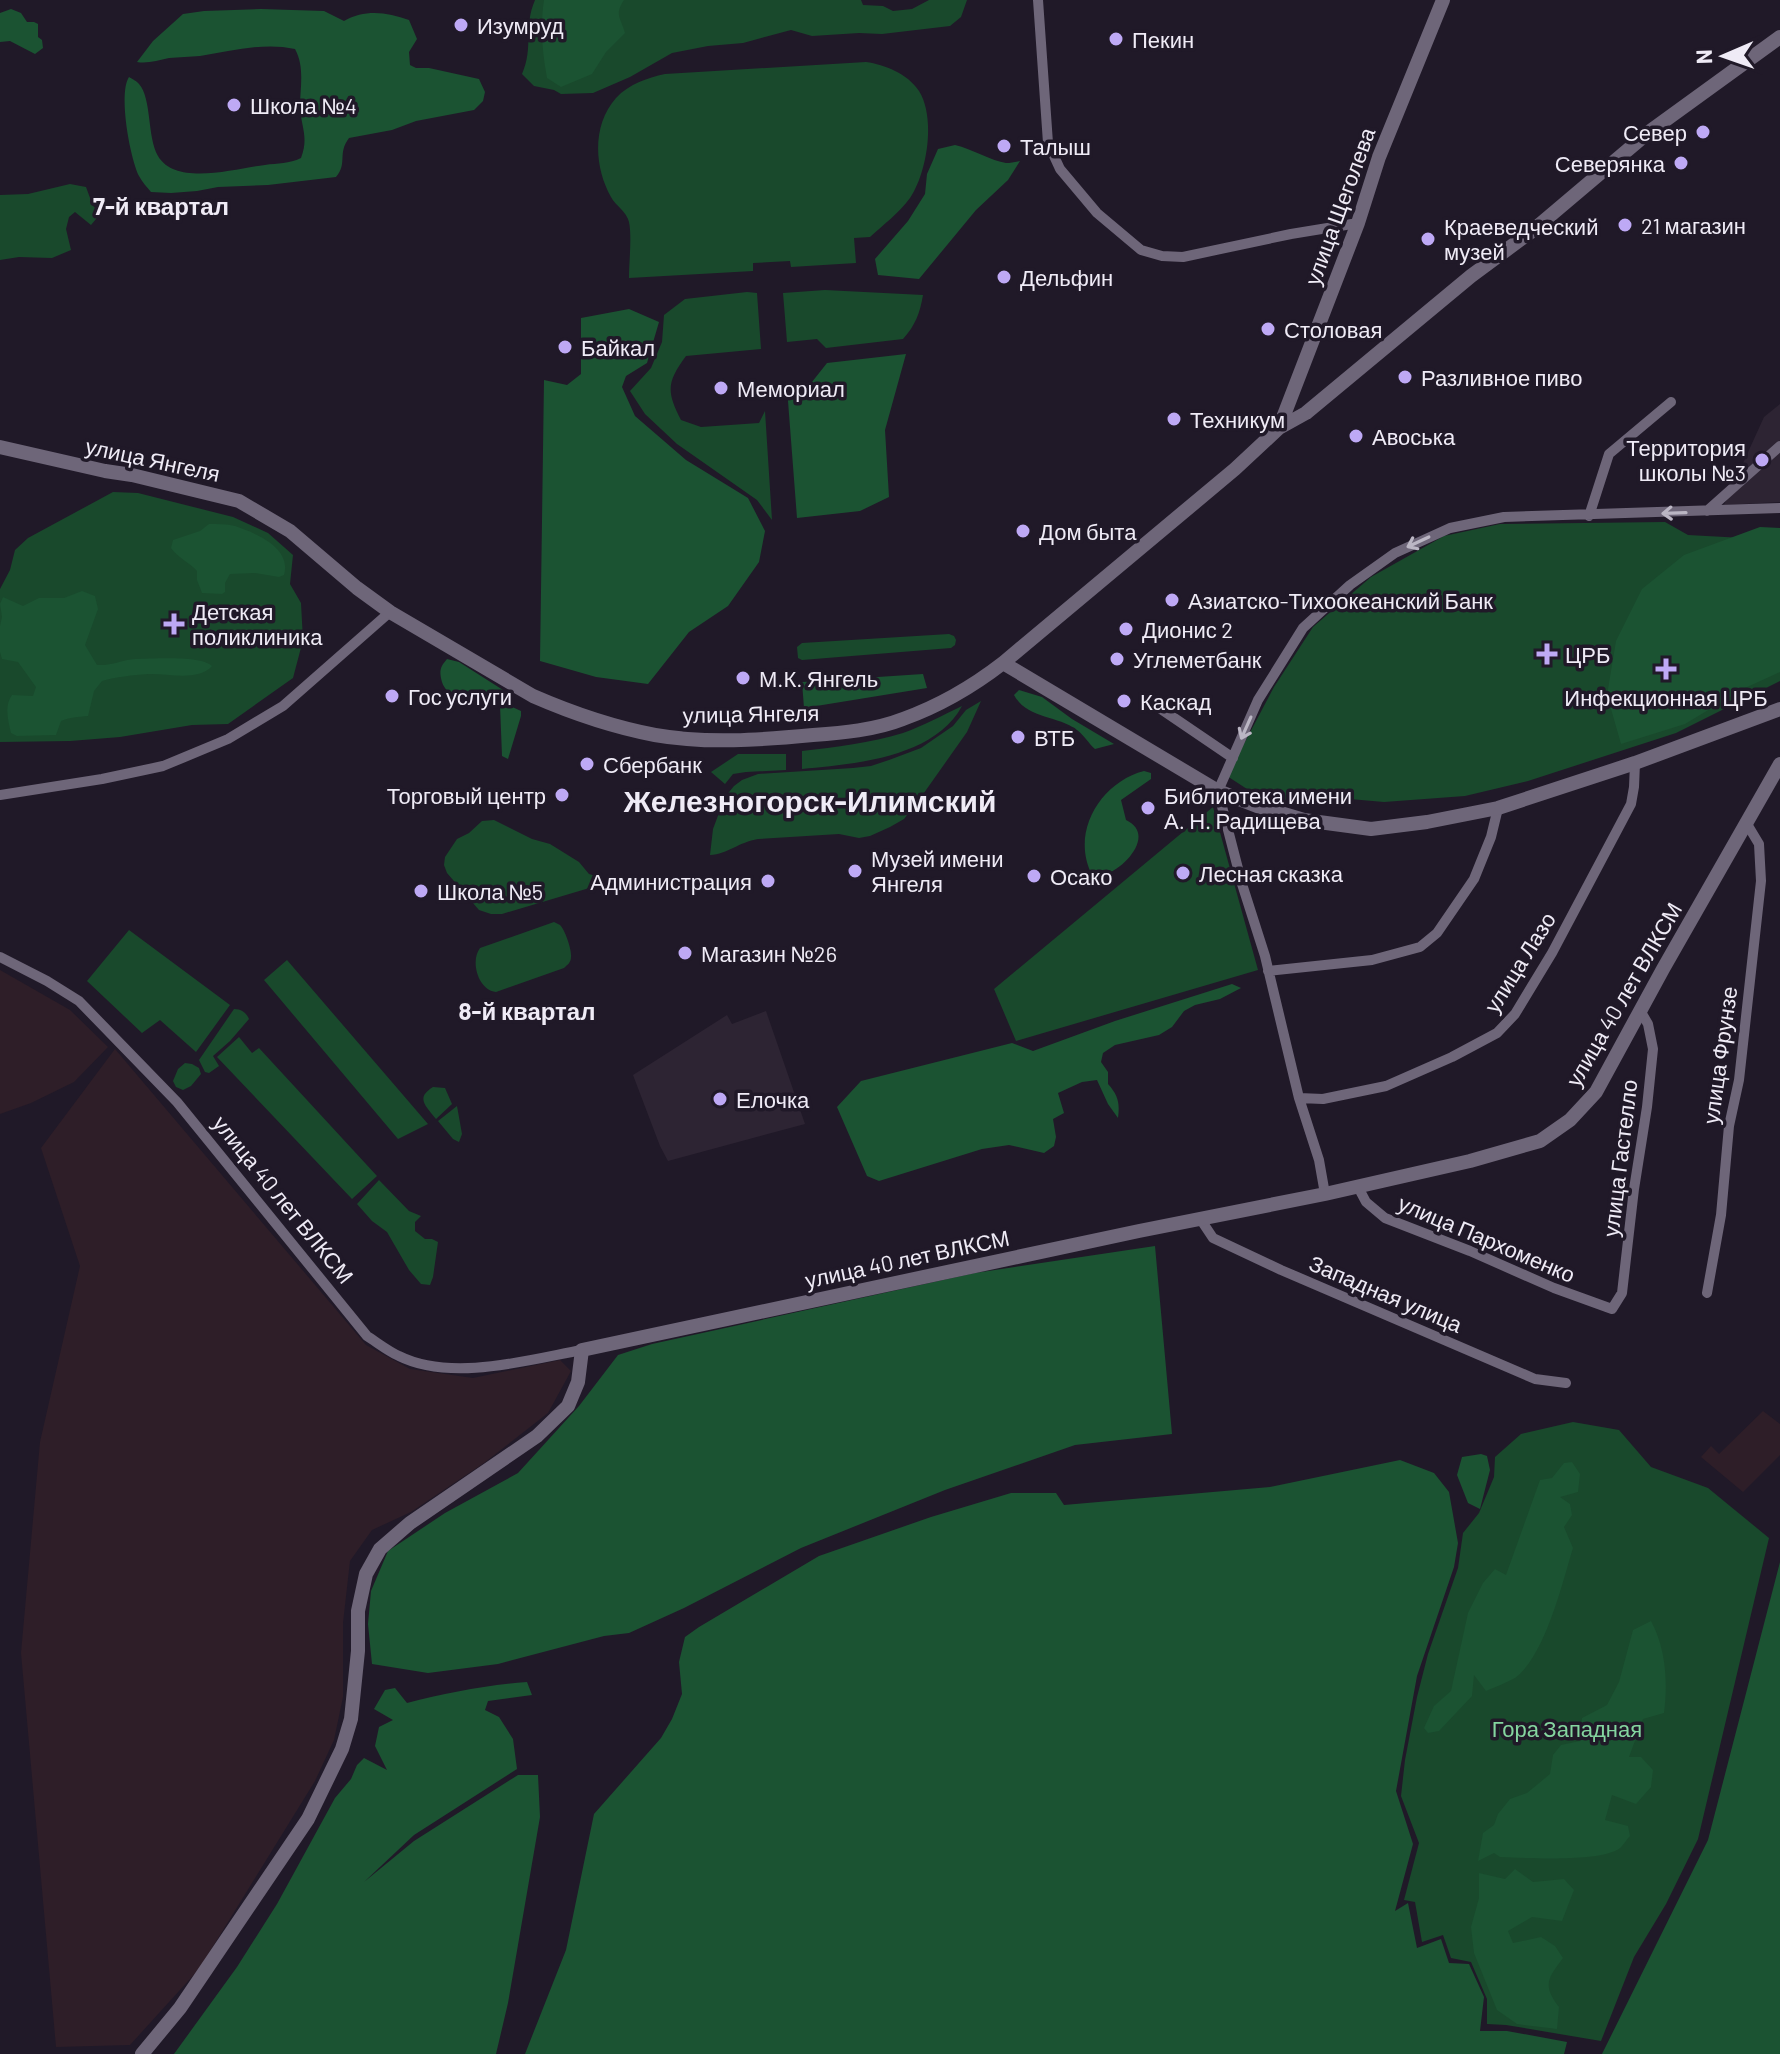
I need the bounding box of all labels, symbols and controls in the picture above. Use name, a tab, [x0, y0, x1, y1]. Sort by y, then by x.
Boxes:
place label: Изумруд	[477, 12, 564, 39]
marker: Изумруд	[452, 16, 470, 34]
north arrow	[1684, 16, 1764, 96]
place label: Пекин	[1132, 26, 1194, 52]
marker: Пекин	[1107, 30, 1125, 48]
text: N	[1690, 49, 1716, 65]
place label: Школа №4	[250, 92, 357, 118]
marker: Школа №4	[225, 96, 243, 114]
place label: Север	[1623, 119, 1687, 146]
street label: улица Щеголева	[1298, 123, 1381, 289]
marker: Север	[1694, 123, 1712, 141]
place label: Талыш	[1020, 133, 1091, 159]
marker: Талыш	[995, 137, 1013, 155]
place label: Северянка	[1555, 150, 1666, 177]
marker: Северянка	[1672, 154, 1690, 172]
district label: 7-й квартал	[93, 191, 229, 220]
place label: 21 магазин	[1641, 212, 1746, 238]
place label: Краеведческий музей	[1444, 213, 1598, 265]
marker: 21 магазин	[1616, 216, 1634, 234]
marker: Краеведческий музей	[1419, 230, 1437, 248]
place label: Дельфин	[1020, 264, 1113, 291]
marker: Дельфин	[995, 268, 1013, 286]
place label: Столовая	[1284, 316, 1382, 342]
marker: Столовая	[1259, 320, 1277, 338]
place label: Байкал	[581, 334, 655, 360]
marker: Байкал	[556, 338, 574, 356]
place label: Разливное пиво	[1421, 364, 1582, 390]
marker: Разливное пиво	[1396, 368, 1414, 386]
place label: Мемориал	[737, 375, 845, 402]
marker: Мемориал	[712, 379, 730, 397]
place label: Техникум	[1190, 406, 1285, 433]
marker: Техникум	[1165, 410, 1183, 428]
place label: Авоська	[1372, 423, 1456, 449]
marker: Авоська	[1347, 427, 1365, 445]
street label: улица Янгеля	[83, 432, 223, 487]
place label: Территория школы №3	[1626, 434, 1746, 485]
marker: Территория школы №3	[1753, 451, 1771, 469]
one-way arrow	[1661, 505, 1688, 520]
place label: Дом быта	[1039, 518, 1137, 545]
marker: Дом быта	[1014, 522, 1032, 540]
one-way arrow	[1407, 536, 1431, 551]
place label: Азиатско-Тихоокеанский Банк	[1188, 587, 1493, 613]
marker: Азиатско-Тихоокеанский Банк	[1163, 591, 1181, 609]
place label: Детская поликлиника	[192, 598, 323, 649]
marker: Детская поликлиника	[163, 613, 185, 635]
place label: Дионис 2	[1142, 616, 1233, 643]
marker: Дионис 2	[1117, 620, 1135, 638]
place label: ЦРБ	[1565, 641, 1610, 668]
marker: ЦРБ	[1536, 643, 1558, 665]
place label: Углеметбанк	[1133, 646, 1262, 672]
marker: Углеметбанк	[1108, 650, 1126, 668]
marker: Инфекционная ЦРБ	[1655, 658, 1677, 680]
place label: М.К. Янгель	[759, 665, 878, 691]
marker: М.К. Янгель	[734, 669, 752, 687]
place label: Гос услуги	[408, 683, 512, 710]
place label: Инфекционная ЦРБ	[1564, 684, 1768, 711]
marker: Гос услуги	[383, 687, 401, 705]
place label: Каскад	[1140, 688, 1211, 715]
marker: Каскад	[1115, 692, 1133, 710]
street label: улица Янгеля	[682, 699, 820, 728]
one-way arrow	[1238, 716, 1253, 740]
place label: ВТБ	[1034, 724, 1075, 750]
marker: ВТБ	[1009, 728, 1027, 746]
place label: Сбербанк	[603, 751, 702, 778]
marker: Сбербанк	[578, 755, 596, 773]
place label: Торговый центр	[387, 782, 546, 809]
district label: Железногорск-Илимский	[623, 782, 996, 818]
place label: Библиотека имени А. Н. Радищева	[1164, 782, 1352, 834]
marker: Торговый центр	[553, 786, 571, 804]
marker: Библиотека имени А. Н. Радищева	[1139, 799, 1157, 817]
place label: Музей имени Янгеля	[871, 845, 1003, 896]
place label: Лесная сказка	[1199, 860, 1344, 886]
marker: Музей имени Янгеля	[846, 862, 864, 880]
place label: Осако	[1050, 863, 1112, 889]
marker: Лесная сказка	[1174, 864, 1192, 882]
marker: Осако	[1025, 867, 1043, 885]
place label: Администрация	[590, 868, 752, 895]
marker: Администрация	[759, 872, 777, 890]
place label: Школа №5	[437, 878, 543, 904]
marker: Школа №5	[412, 882, 430, 900]
street label: улица 40 лет ВЛКСМ	[1560, 897, 1687, 1091]
street label: улица Лазо	[1478, 907, 1561, 1017]
place label: Магазин №26	[701, 940, 837, 966]
marker: Магазин №26	[676, 944, 694, 962]
street label: улица Фрунзе	[1696, 984, 1743, 1126]
district label: 8-й квартал	[459, 996, 595, 1025]
street label: улица Гастелло	[1596, 1078, 1643, 1238]
place label: Елочка	[736, 1086, 810, 1112]
marker: Елочка	[711, 1090, 729, 1108]
street label: улица 40 лет ВЛКСМ	[208, 1110, 360, 1289]
street label: улица Пархоменко	[1394, 1189, 1579, 1288]
street label: улица 40 лет ВЛКСМ	[803, 1224, 1012, 1293]
street label: Западная улица	[1305, 1249, 1467, 1338]
park label: Гора Западная	[1492, 1715, 1642, 1742]

